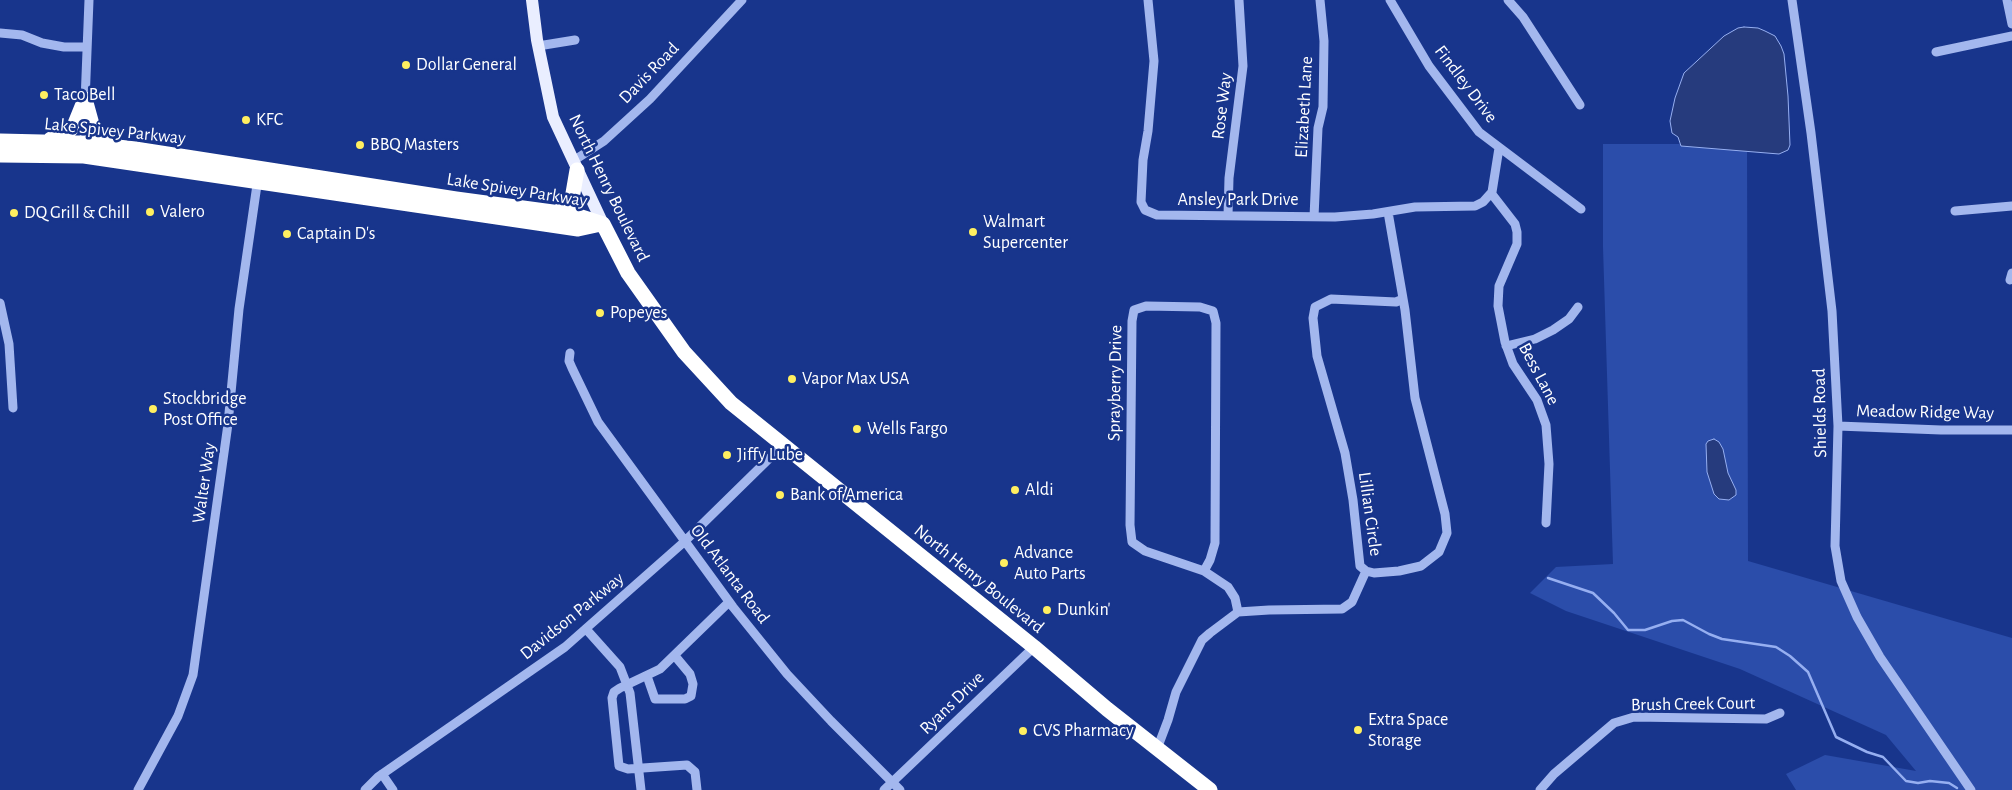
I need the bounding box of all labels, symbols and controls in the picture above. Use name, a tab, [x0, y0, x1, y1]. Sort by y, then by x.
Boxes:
street label: Davis Road	[614, 38, 684, 108]
street label: Findley Drive	[1430, 41, 1502, 127]
place label: Dollar General	[416, 54, 517, 76]
street label: Elizabeth Lane	[1291, 55, 1317, 159]
marker: Dollar General	[400, 59, 412, 71]
street label: Rose Way	[1207, 71, 1237, 141]
place label: Taco Bell	[54, 84, 115, 106]
marker: Taco Bell	[38, 89, 50, 101]
place label: KFC	[256, 109, 283, 131]
street label: North Henry Boulevard	[564, 111, 654, 265]
street label: Lake Spivey Parkway	[43, 113, 187, 149]
marker: KFC	[240, 114, 252, 126]
place label: BBQ Masters	[370, 134, 459, 156]
marker: BBQ Masters	[354, 139, 366, 151]
street label: Lake Spivey Parkway	[445, 168, 589, 212]
street label: Ansley Park Drive	[1177, 189, 1299, 211]
place label: Valero	[160, 201, 205, 223]
place label: DQ Grill & Chill	[24, 202, 130, 224]
marker: Valero	[144, 206, 156, 218]
marker: DQ Grill & Chill	[8, 207, 20, 219]
place label: Walmart Supercenter	[983, 211, 1068, 253]
place label: Captain D's	[297, 223, 376, 245]
marker: Walmart Supercenter	[967, 226, 979, 238]
marker: Captain D's	[281, 228, 293, 240]
place label: Popeyes	[610, 302, 667, 324]
marker: Popeyes	[594, 307, 606, 319]
street label: Sprayberry Drive	[1103, 325, 1127, 441]
street label: Bess Lane	[1514, 339, 1564, 409]
place label: Vapor Max USA	[802, 368, 909, 390]
street label: Shields Road	[1808, 368, 1832, 458]
marker: Vapor Max USA	[786, 373, 798, 385]
place label: Stockbridge Post Office	[163, 388, 247, 430]
street label: Meadow Ridge Way	[1856, 400, 1994, 424]
marker: Stockbridge Post Office	[147, 403, 159, 415]
place label: Wells Fargo	[867, 418, 948, 440]
marker: Wells Fargo	[851, 423, 863, 435]
street label: Walter Way	[188, 441, 220, 525]
place label: Jiffy Lube	[737, 444, 803, 466]
marker: Jiffy Lube	[721, 449, 733, 461]
street label: Lillian Circle	[1353, 471, 1387, 557]
place label: Aldi	[1025, 479, 1054, 501]
place label: Bank of America	[790, 484, 903, 506]
marker: Aldi	[1009, 484, 1021, 496]
marker: Bank of America	[774, 489, 786, 501]
street label: Old Atlanta Road	[686, 520, 774, 628]
street label: North Henry Boulevard	[910, 520, 1048, 638]
place label: Advance Auto Parts	[1014, 542, 1086, 584]
marker: Advance Auto Parts	[998, 557, 1010, 569]
street label: Davidson Parkway	[516, 568, 628, 664]
place label: Dunkin'	[1057, 599, 1111, 621]
marker: Dunkin'	[1041, 604, 1053, 616]
street label: Ryans Drive	[915, 667, 989, 739]
street label: Brush Creek Court	[1631, 692, 1755, 716]
place label: Extra Space Storage	[1368, 709, 1448, 752]
place label: CVS Pharmacy	[1033, 720, 1134, 742]
marker: Extra Space Storage	[1352, 724, 1364, 736]
marker: CVS Pharmacy	[1017, 725, 1029, 737]

